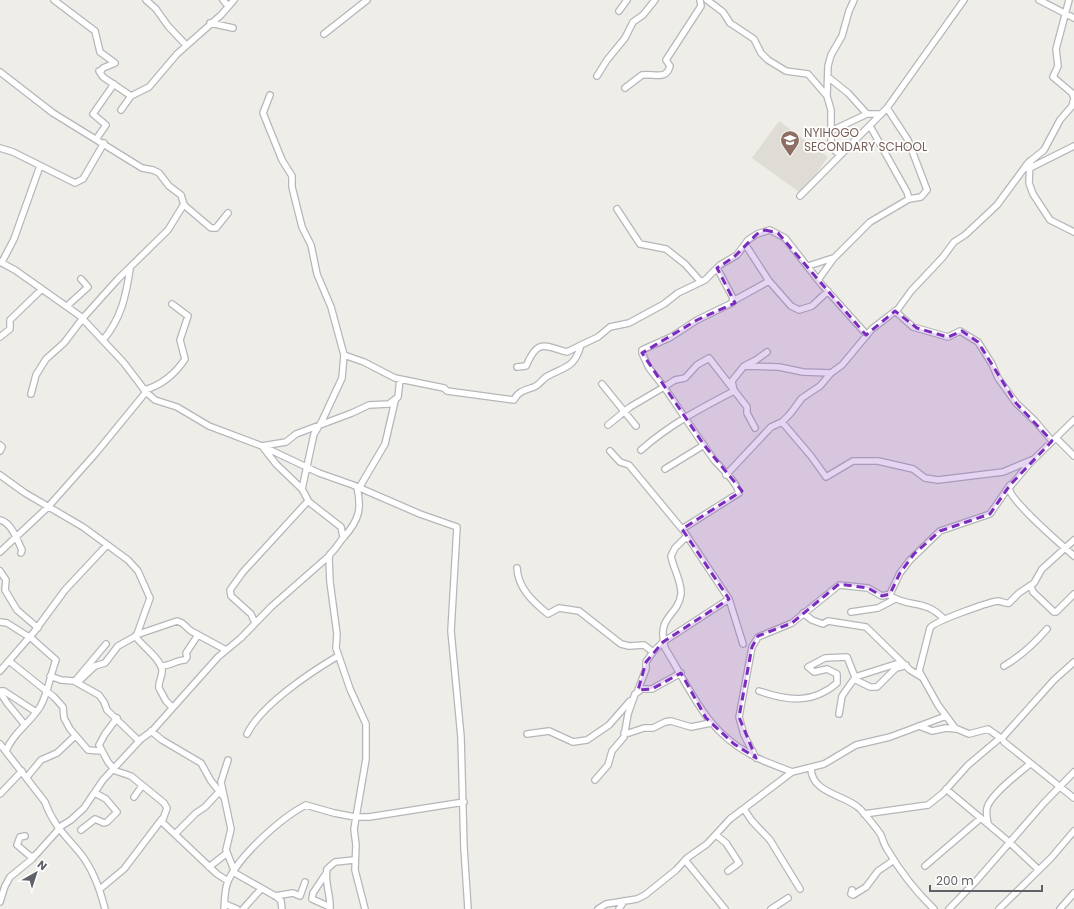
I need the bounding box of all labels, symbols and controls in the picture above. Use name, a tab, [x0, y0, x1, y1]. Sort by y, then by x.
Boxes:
place label: NYIHOGO SECONDARY SCHOOL	[804, 124, 927, 155]
school or university icon: NYIHOGO SECONDARY SCHOOL	[779, 129, 801, 157]
north arrow	[16, 853, 56, 893]
text: N	[34, 856, 51, 874]
scale bar	[930, 867, 1042, 893]
text: 200 m	[936, 872, 974, 889]

